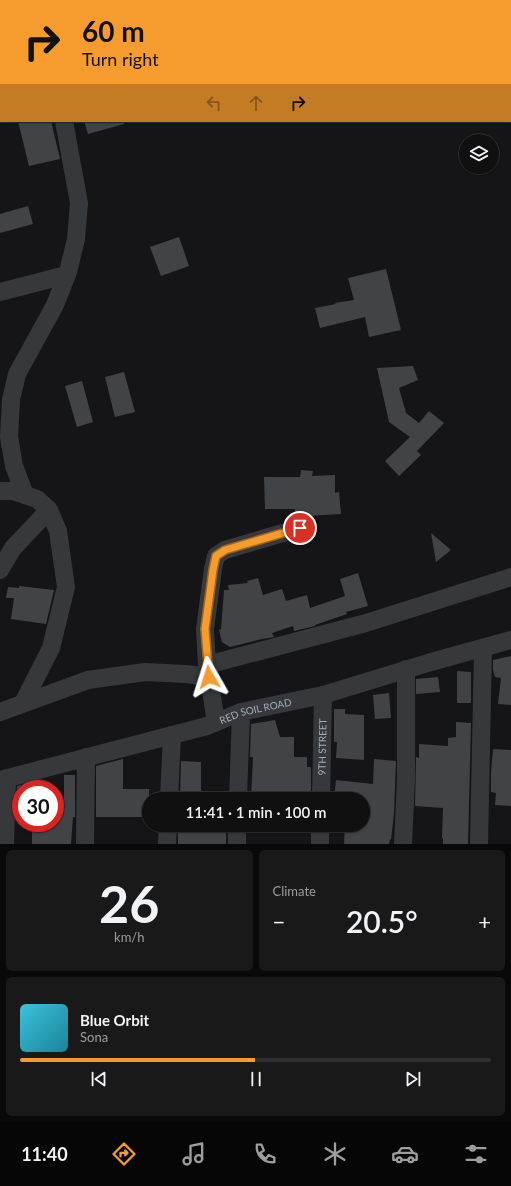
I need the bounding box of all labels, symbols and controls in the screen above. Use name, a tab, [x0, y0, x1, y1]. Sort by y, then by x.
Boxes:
text: 60 m	[82, 14, 145, 48]
icon: right	[16, 16, 68, 68]
text: Turn right	[82, 48, 159, 70]
icon: left	[203, 92, 225, 114]
icon: ahead	[245, 92, 267, 114]
icon: right	[287, 92, 309, 114]
map controls	[459, 134, 499, 174]
button: layers	[459, 134, 499, 174]
pin	[283, 511, 317, 545]
icon: arrive	[289, 517, 311, 539]
position arrow	[188, 656, 230, 698]
street label: RED SOIL ROAD	[218, 696, 293, 726]
street label: 9TH STREET	[315, 718, 329, 776]
speed limit sign: 30	[12, 780, 64, 832]
text: 11:41 · 1 min · 100 m	[186, 803, 326, 821]
text: 26	[99, 872, 159, 934]
text: Climate	[273, 883, 316, 899]
text: 20.5°	[346, 903, 418, 939]
text: −	[273, 908, 285, 935]
text: +	[478, 908, 491, 935]
text: km/h	[114, 929, 144, 945]
text: Blue Orbit	[80, 1011, 149, 1029]
text: Sona	[80, 1029, 108, 1045]
icon: previous	[88, 1068, 110, 1090]
icon: pause	[245, 1068, 267, 1090]
icon: next	[402, 1068, 424, 1090]
icon: directions	[110, 1140, 138, 1168]
icon: music	[180, 1140, 208, 1168]
icon: phone	[251, 1140, 279, 1168]
icon: climate	[321, 1140, 349, 1168]
icon: car	[391, 1140, 419, 1168]
icon: filters	[462, 1140, 490, 1168]
text: 11:40	[21, 1143, 68, 1165]

